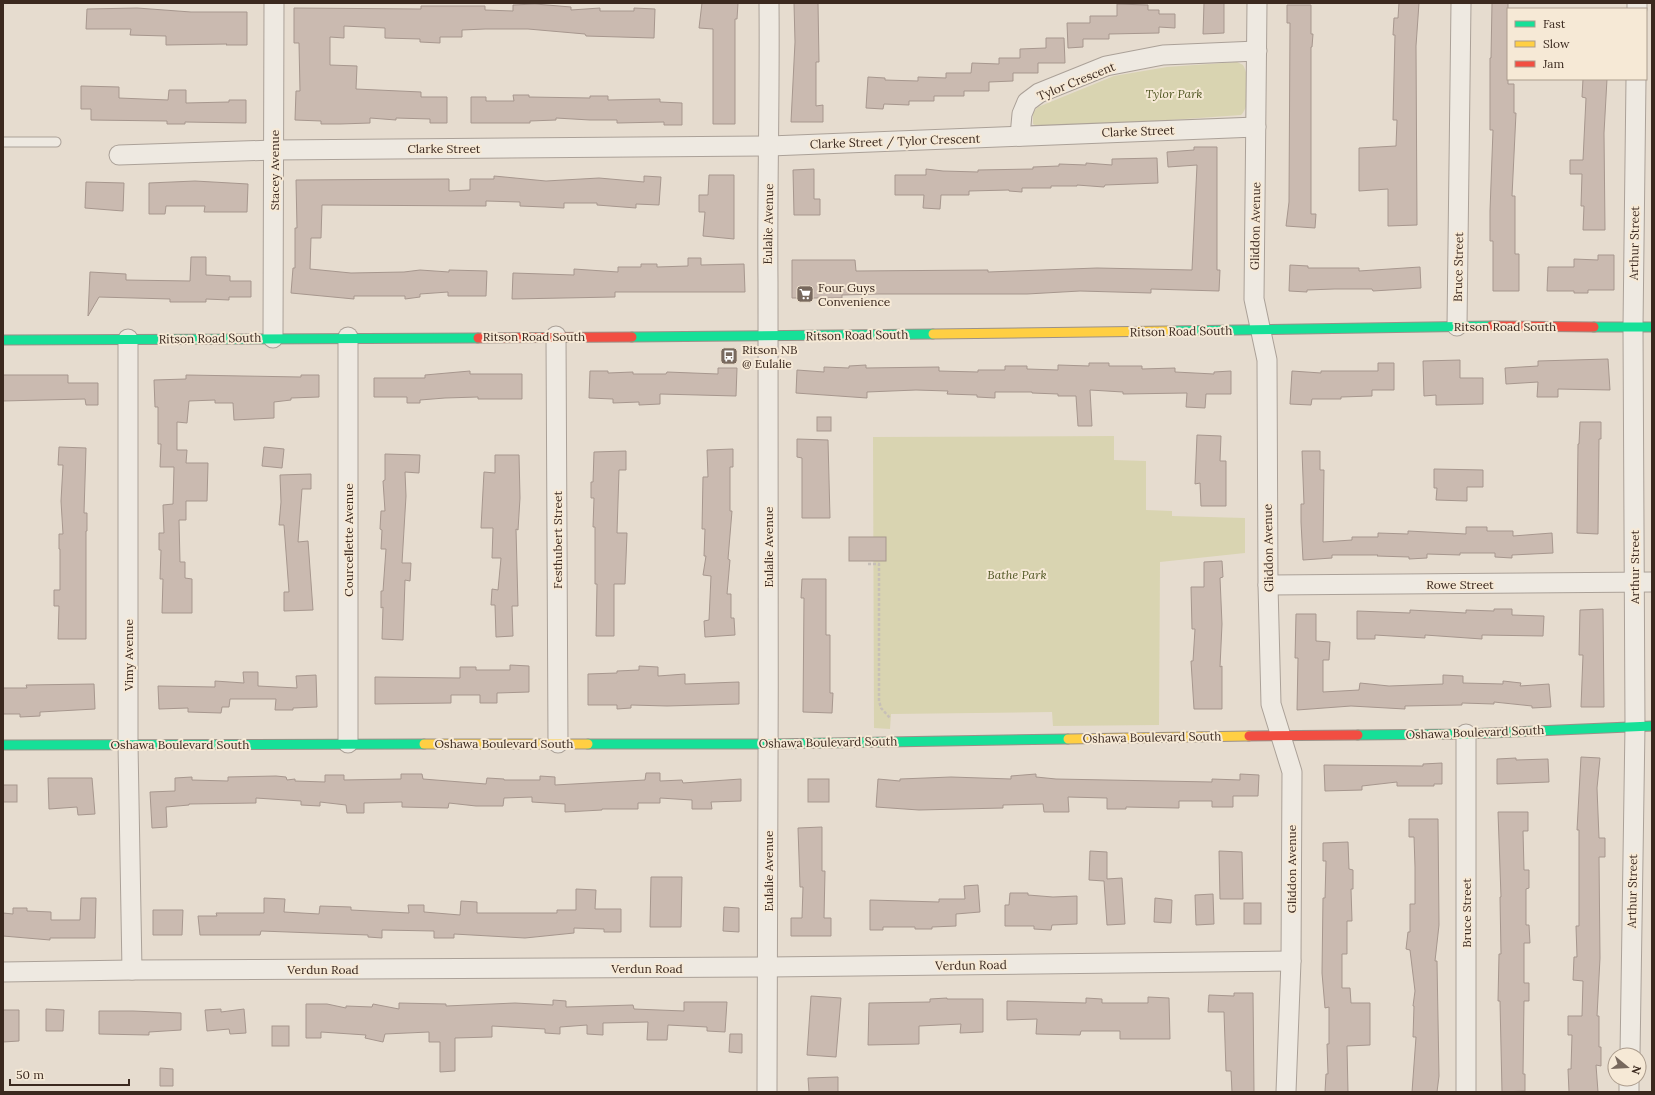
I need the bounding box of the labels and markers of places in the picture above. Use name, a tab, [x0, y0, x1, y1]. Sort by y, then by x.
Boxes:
place label: Four Guys Convenience	[818, 280, 891, 309]
supermarket icon: Four Guys Convenience	[795, 284, 815, 304]
place label: Ritson NB @ Eulalie	[742, 342, 797, 371]
bus stop icon: Ritson NB @ Eulalie	[719, 346, 739, 366]

